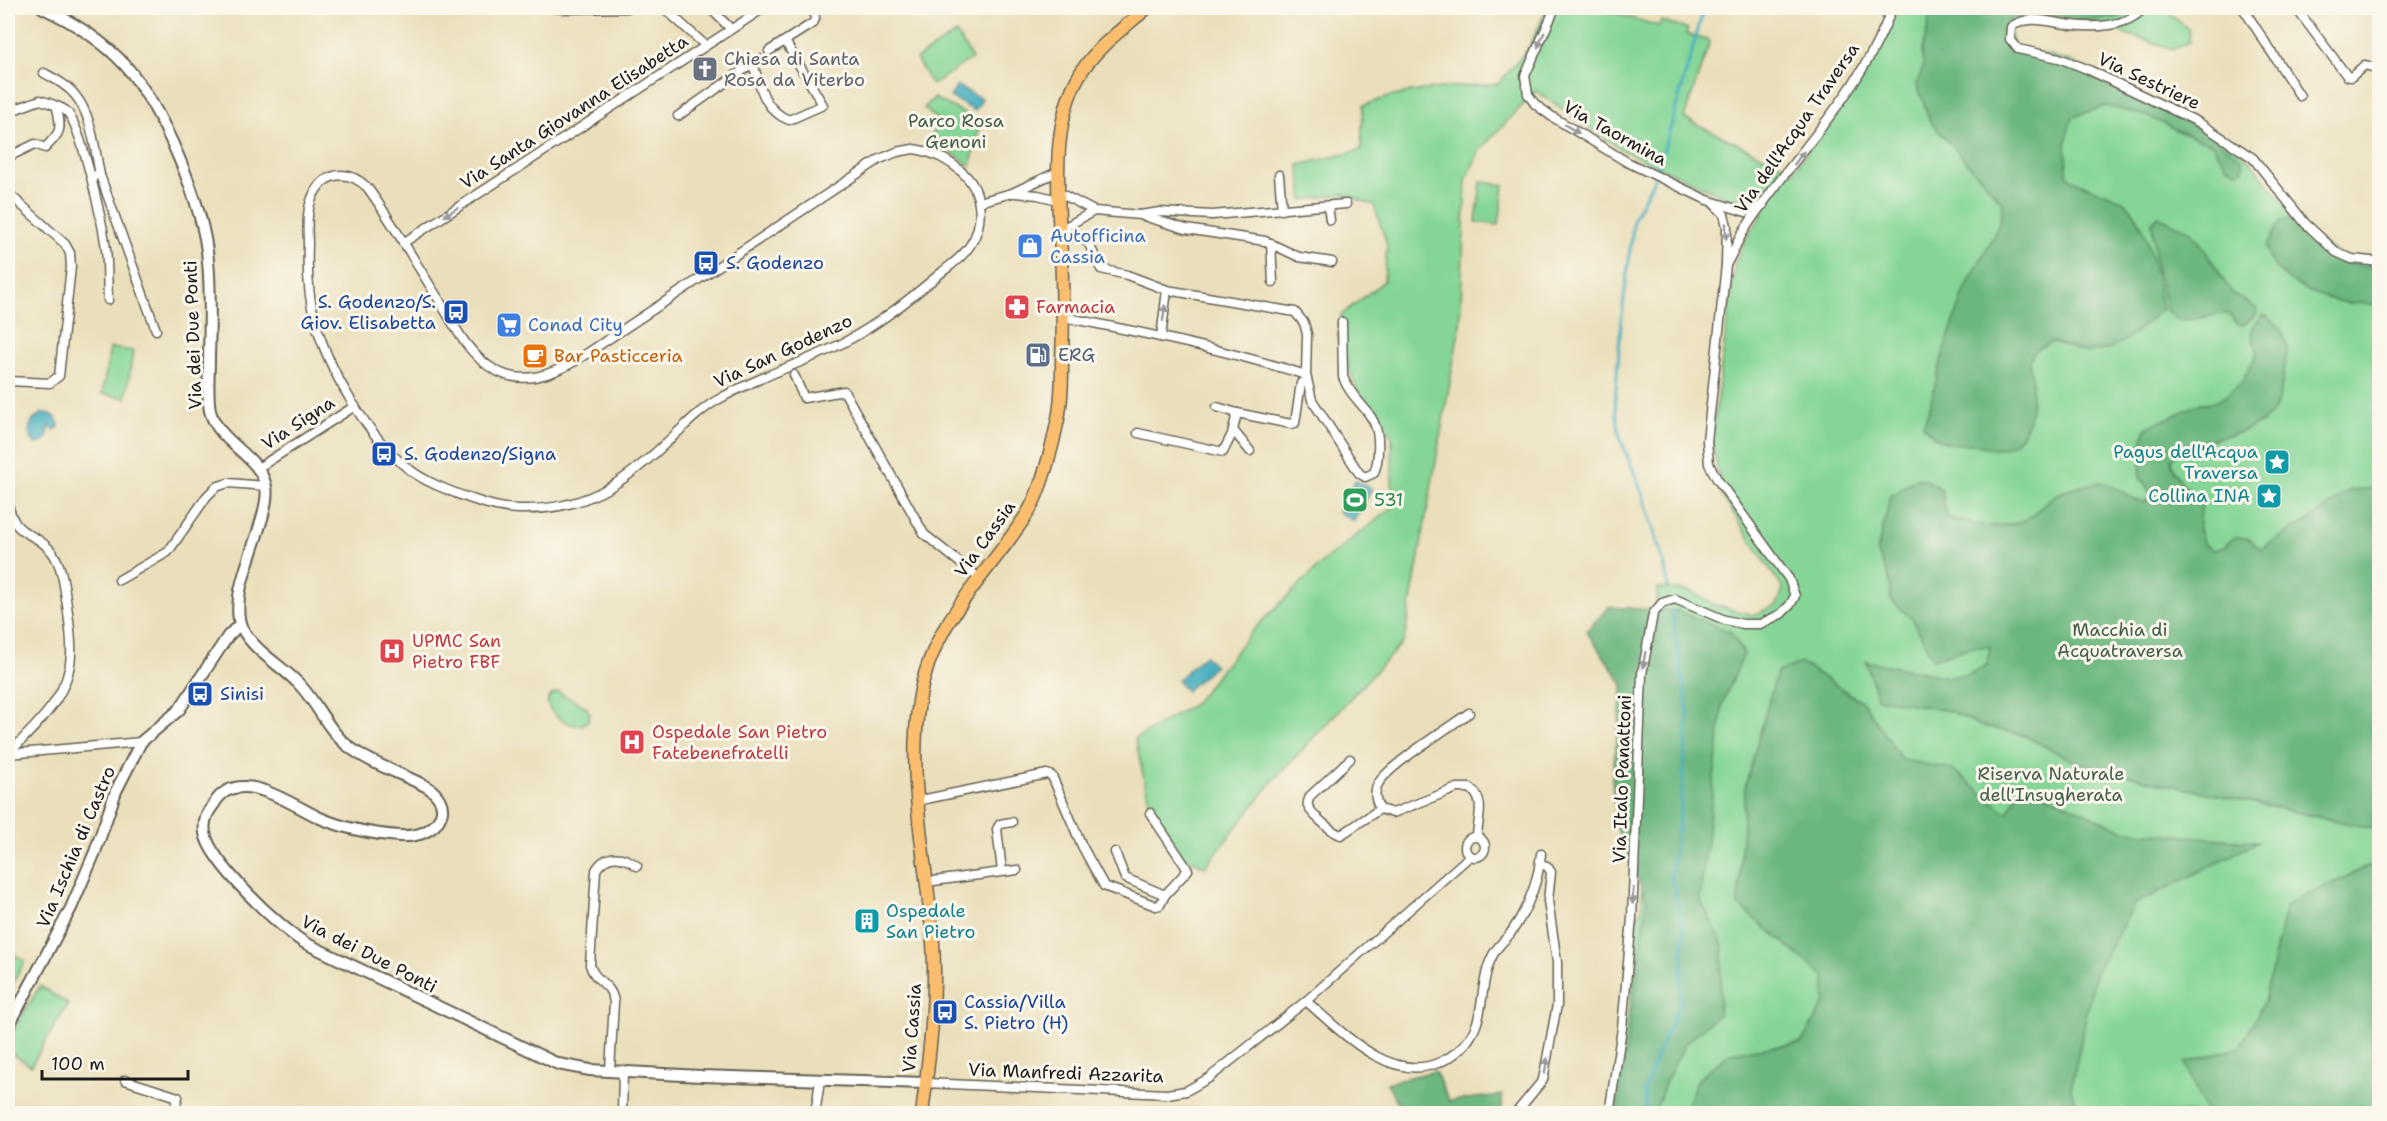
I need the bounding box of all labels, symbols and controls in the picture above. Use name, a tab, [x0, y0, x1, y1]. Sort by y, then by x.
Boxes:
street label: Via Santa Giovanna Elisabetta	[455, 29, 693, 195]
one-way arrow	[1536, 31, 1545, 48]
street label: Via dell'Acqua Traversa	[1729, 38, 1865, 218]
place label: Chiesa di Santa Rosa da Viterbo	[724, 47, 865, 92]
street label: Via Sestriere	[2094, 47, 2204, 115]
church icon: Chiesa di Santa Rosa da Viterbo	[690, 54, 720, 84]
street label: Via Taormina	[1559, 95, 1671, 171]
park label: Parco Rosa Genoni	[908, 109, 1004, 154]
one-way arrow	[1564, 124, 1580, 135]
one-way arrow	[1792, 151, 1804, 166]
one-way arrow	[443, 206, 459, 217]
one-way arrow	[1721, 222, 1731, 241]
place label: Autofficina Cassia	[1050, 224, 1146, 269]
shop icon: Autofficina Cassia	[1015, 231, 1045, 261]
bus stop icon: S. Godenzo	[691, 248, 721, 278]
place label: S. Godenzo	[726, 251, 824, 275]
street label: Via dei Due Ponti	[178, 260, 208, 410]
place label: S. Godenzo/S. Giov. Elisabetta	[301, 290, 436, 335]
pharmacy icon: Farmacia	[1002, 292, 1032, 322]
place label: Farmacia	[1036, 295, 1115, 319]
bus stop icon: S. Godenzo/S. Giov. Elisabetta	[441, 297, 471, 327]
one-way arrow	[1159, 303, 1168, 322]
street label: Via San Godenzo	[710, 308, 856, 394]
supermarket icon: Conad City	[494, 310, 524, 340]
place label: Conad City	[528, 313, 623, 337]
fuel station icon: ERG	[1023, 340, 1053, 370]
cafe icon: Bar Pasticceria	[520, 341, 550, 371]
place label: ERG	[1058, 343, 1095, 367]
place label: Bar Pasticceria	[554, 344, 683, 368]
street label: Via Signa	[257, 391, 339, 455]
bus stop icon: S. Godenzo/Signa	[369, 439, 399, 469]
place label: Pagus dell'Acqua Traversa	[2113, 440, 2258, 485]
place label: S. Godenzo/Signa	[404, 442, 556, 466]
place icon: Pagus dell'Acqua Traversa	[2262, 447, 2292, 477]
place icon: Collina INA	[2254, 481, 2284, 511]
place label: Collina INA	[2148, 484, 2250, 508]
sports icon: 531	[1340, 485, 1370, 515]
place label: 531	[1374, 488, 1403, 512]
street label: Via Cassia	[949, 496, 1021, 582]
park label: Macchia di Acquatraversa	[2057, 618, 2183, 663]
place label: UPMC San Pietro FBF	[412, 629, 501, 674]
hospital icon: UPMC San Pietro FBF	[377, 636, 407, 666]
one-way arrow	[1639, 650, 1648, 669]
bus stop icon: Sinisi	[185, 679, 215, 709]
place label: Sinisi	[220, 682, 264, 706]
street label: Via Italo Panattoni	[1607, 694, 1637, 864]
place label: Ospedale San Pietro Fatebenefratelli	[652, 720, 827, 765]
hospital icon: Ospedale San Pietro Fatebenefratelli	[617, 727, 647, 757]
street label: Via Ischia di Castro	[31, 762, 121, 932]
park label: Riserva Naturale dell'Insugherata	[1978, 762, 2124, 807]
one-way arrow	[1629, 887, 1638, 906]
place label: Ospedale San Pietro	[886, 899, 975, 944]
building icon: Ospedale San Pietro	[852, 906, 882, 936]
street label: Via dei Due Ponti	[297, 909, 441, 999]
street label: Via Cassia	[897, 983, 927, 1073]
place label: Cassia/Villa S. Pietro (H)	[964, 990, 1068, 1035]
bus stop icon: Cassia/Villa S. Pietro (H)	[930, 997, 960, 1027]
scale bar	[42, 1043, 188, 1081]
text: 100 m	[51, 1052, 105, 1076]
one-way arrow	[1542, 1056, 1551, 1075]
street label: Via Manfredi Azzarita	[968, 1058, 1164, 1088]

